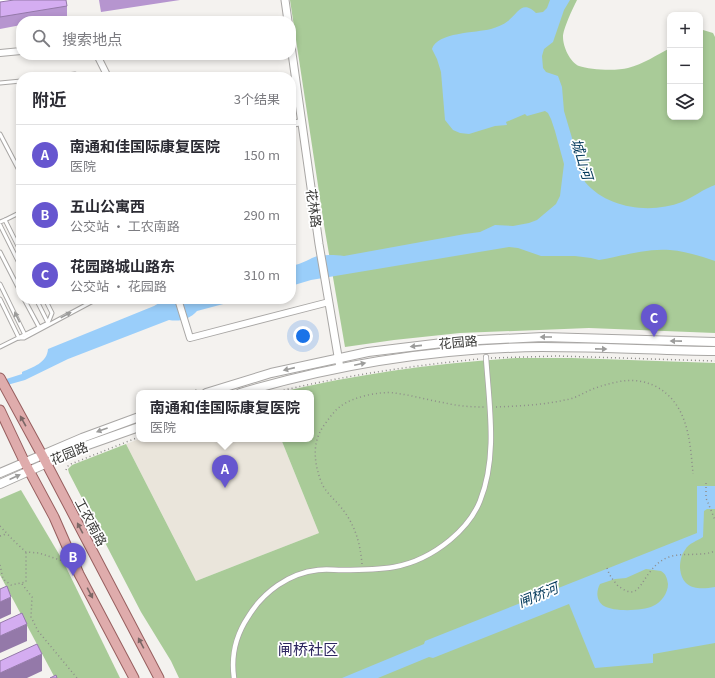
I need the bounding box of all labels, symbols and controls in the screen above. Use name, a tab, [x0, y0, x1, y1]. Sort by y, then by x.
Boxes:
map controls	[667, 12, 703, 120]
button: +	[667, 12, 703, 48]
search box	[16, 16, 296, 60]
icon: search	[30, 27, 52, 49]
text: 搜索地点	[62, 28, 122, 49]
button: −	[667, 48, 703, 84]
button: layers	[667, 84, 703, 120]
text: 附近	[32, 86, 66, 111]
text: 3个结果	[234, 89, 280, 108]
text: 南通和佳国际康复医院	[70, 135, 220, 156]
water label: 城山河	[567, 136, 600, 185]
text: A	[41, 145, 49, 164]
text: 150 m	[243, 145, 280, 164]
text: 医院	[70, 156, 96, 175]
street label: 花林路	[302, 187, 327, 229]
text: 五山公寓西	[70, 195, 145, 216]
text: B	[41, 205, 49, 224]
text: 290 m	[243, 205, 280, 224]
text: 公交站 · 工农南路	[70, 216, 180, 235]
text: 花园路城山路东	[70, 255, 175, 276]
text: C	[41, 265, 49, 284]
text: 310 m	[243, 265, 280, 284]
text: 公交站 · 花园路	[70, 276, 167, 295]
pin: C	[641, 304, 667, 337]
one-way arrow	[13, 312, 20, 323]
one-way arrow	[60, 312, 72, 319]
your location	[293, 326, 313, 346]
street label: 花园路	[438, 330, 478, 353]
one-way arrow	[540, 334, 552, 341]
one-way arrow	[669, 338, 682, 344]
one-way arrow	[410, 343, 422, 349]
one-way arrow	[595, 345, 607, 352]
one-way arrow	[354, 361, 366, 367]
one-way arrow	[282, 366, 295, 372]
popup	[136, 390, 314, 442]
text: 南通和佳国际康复医院	[150, 396, 300, 417]
one-way arrow	[20, 415, 27, 427]
text: 医院	[150, 417, 176, 436]
one-way arrow	[96, 428, 108, 434]
street label: 花园路	[47, 436, 90, 469]
pin: A	[212, 455, 238, 488]
one-way arrow	[9, 474, 20, 480]
street label: 工农南路	[71, 494, 112, 549]
one-way arrow	[77, 523, 83, 534]
pin: B	[60, 543, 86, 576]
water label: 闸桥河	[514, 576, 564, 611]
one-way arrow	[86, 588, 93, 599]
one-way arrow	[137, 638, 144, 649]
district label: 闸桥社区	[278, 638, 338, 659]

